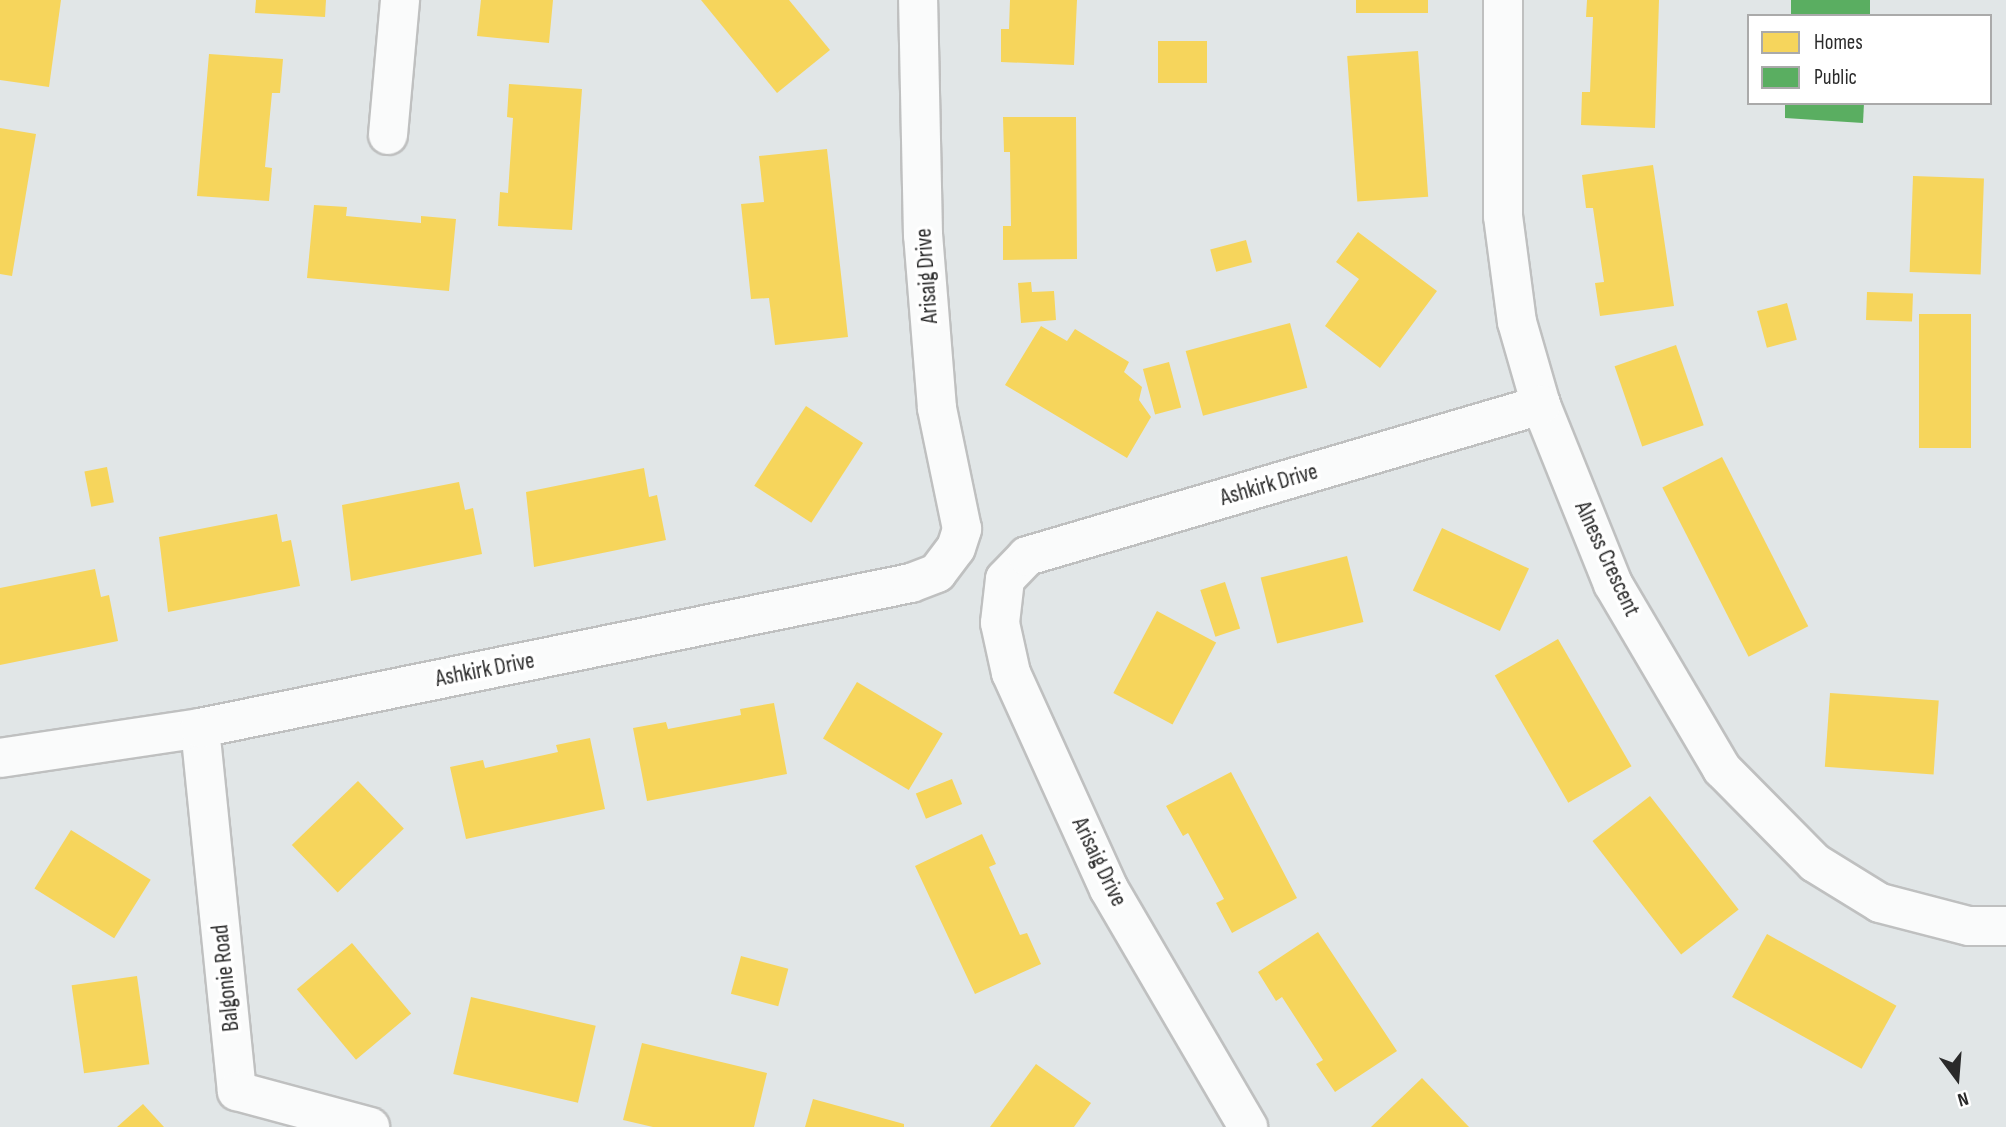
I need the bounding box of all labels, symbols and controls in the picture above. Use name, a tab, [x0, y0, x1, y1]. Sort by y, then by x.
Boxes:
legend	[1747, 14, 1992, 105]
text: Homes	[1814, 30, 1863, 55]
text: Public	[1814, 65, 1857, 90]
street label: Arisaig Drive	[910, 227, 944, 325]
street label: Ashkirk Drive	[1217, 458, 1321, 512]
street label: Alness Crescent	[1568, 497, 1646, 621]
street label: Ashkirk Drive	[433, 647, 537, 693]
street label: Arisaig Drive	[1066, 813, 1132, 911]
street label: Balgonie Road	[207, 923, 245, 1033]
north arrow	[1922, 1043, 1992, 1113]
text: N	[1955, 1086, 1971, 1111]

